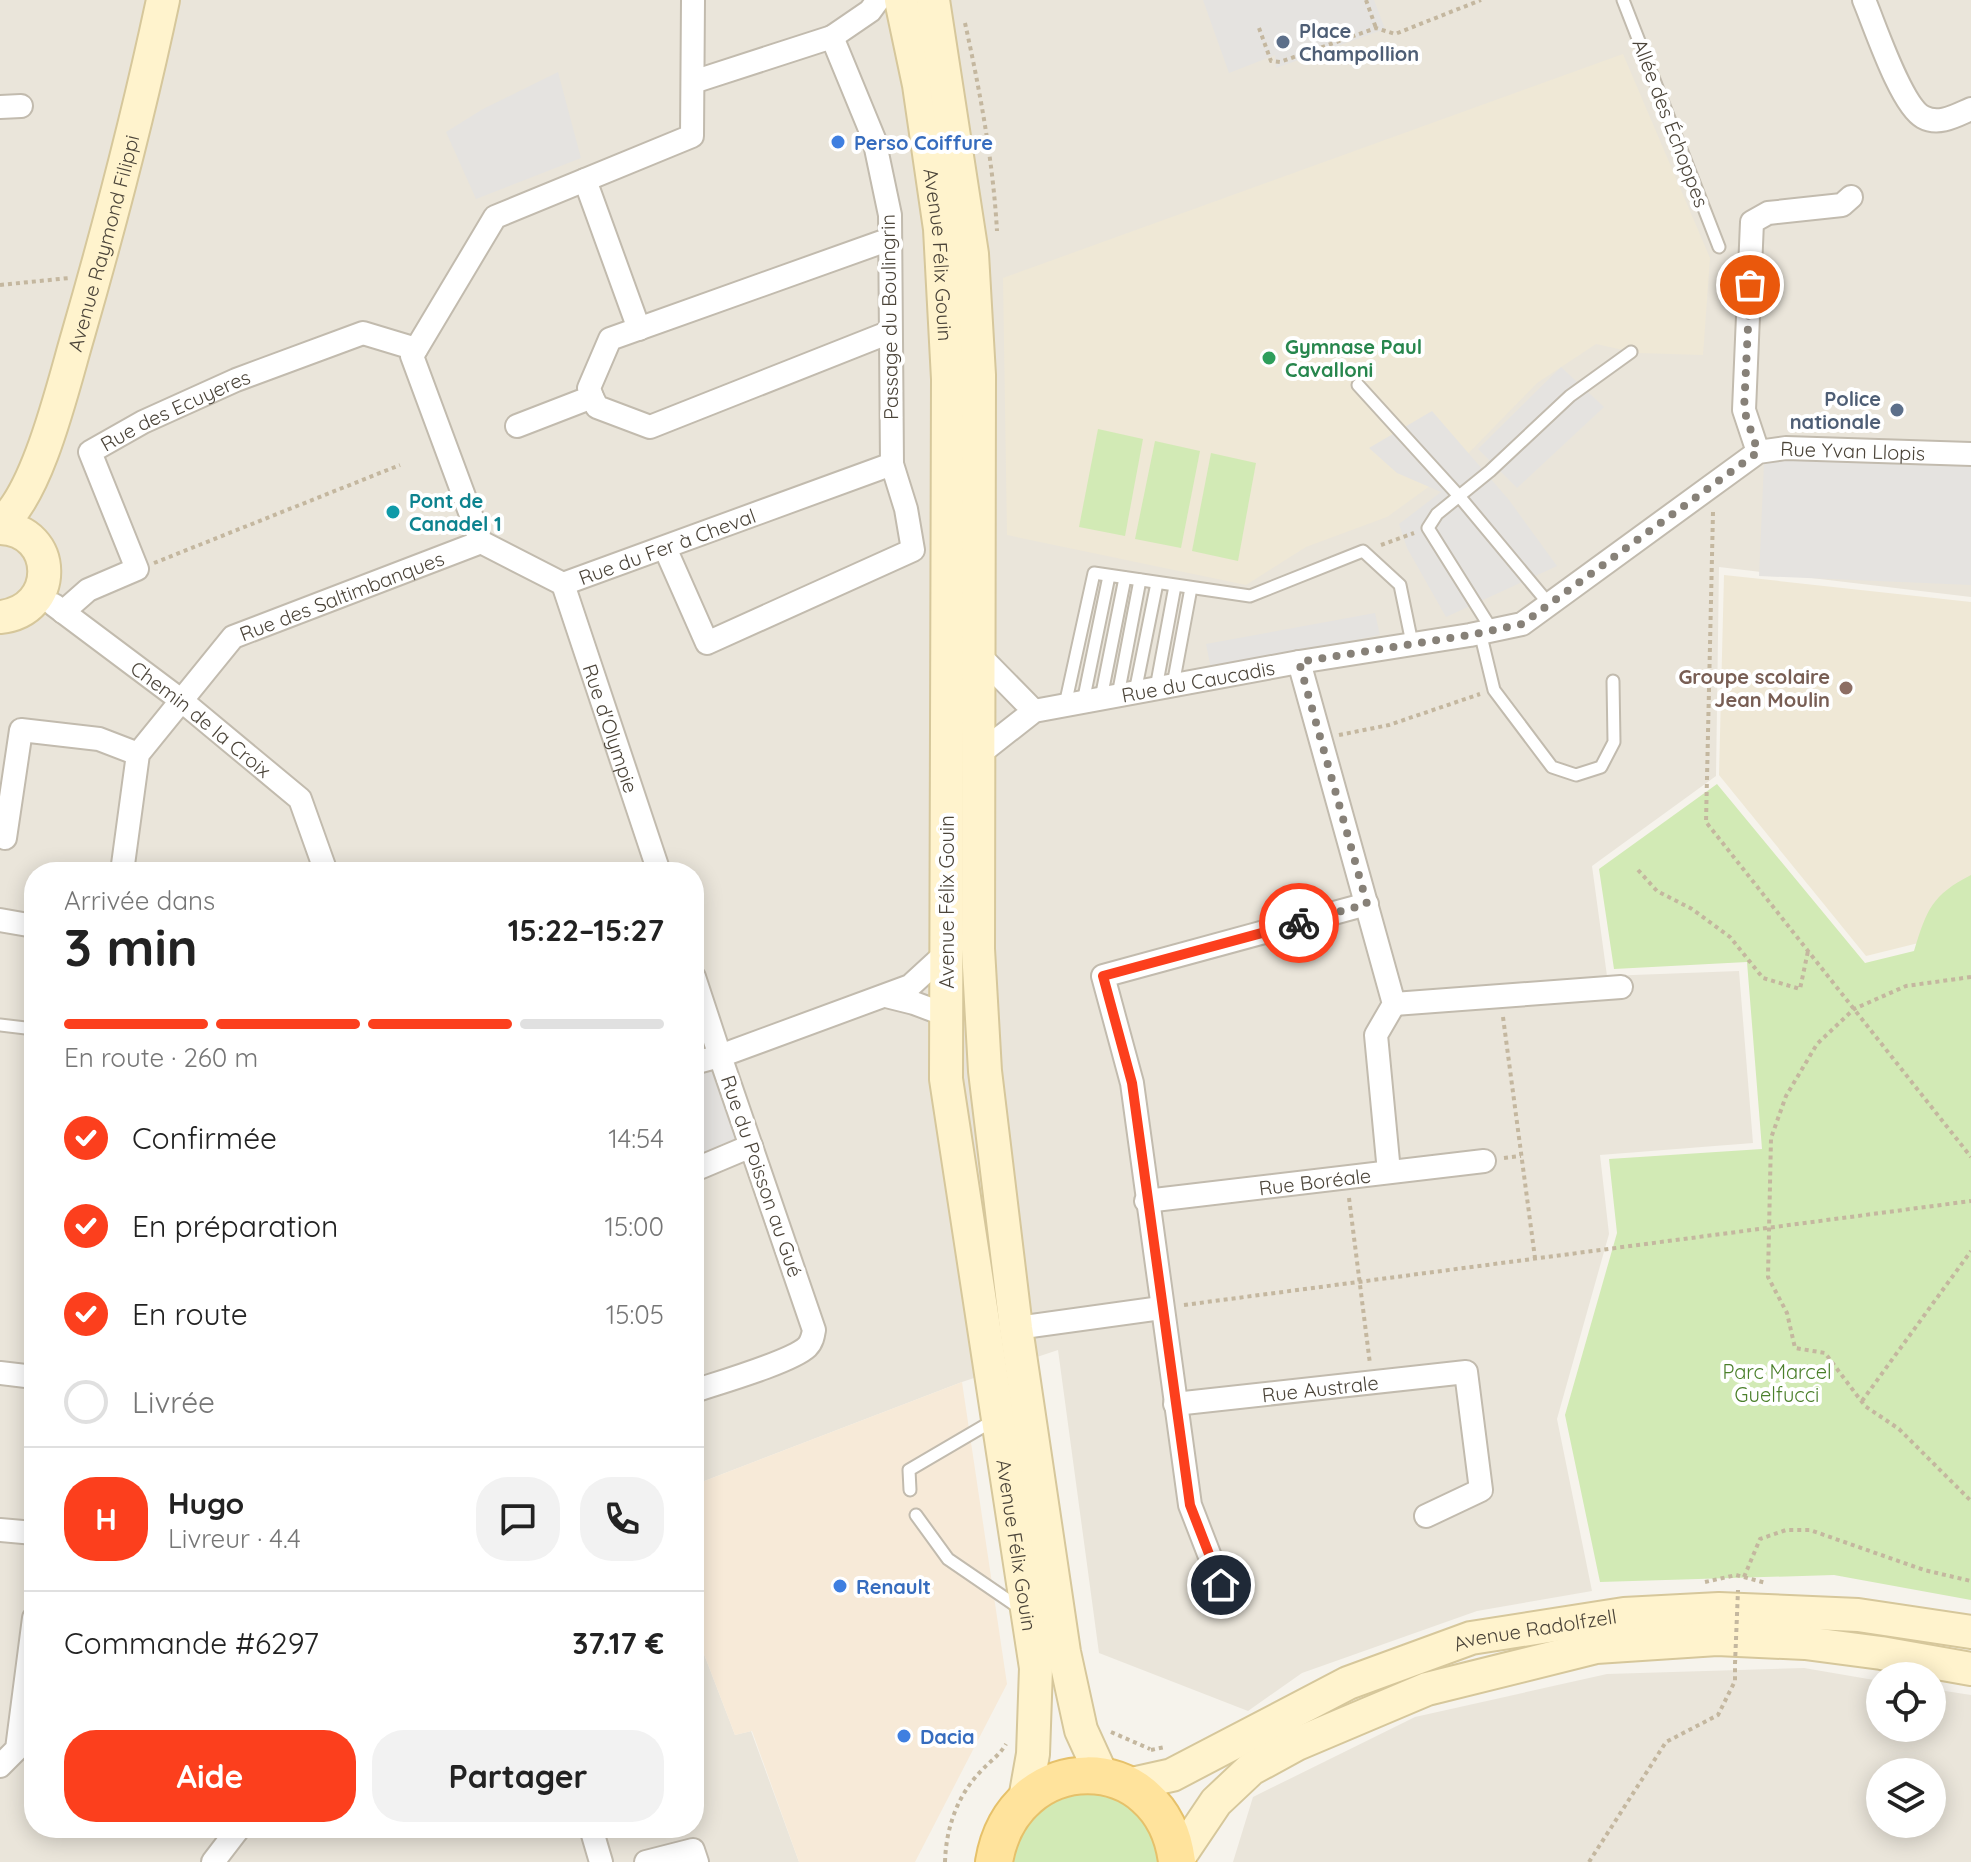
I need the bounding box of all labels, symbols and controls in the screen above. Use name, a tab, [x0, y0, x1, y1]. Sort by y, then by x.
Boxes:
place label: Place Champollion	[1299, 18, 1419, 66]
marker: Place Champollion	[1274, 33, 1292, 51]
street label: Allée des Échoppes	[1627, 35, 1715, 211]
place label: Perso Coiffure	[854, 130, 993, 155]
street label: Avenue Raymond Filippi	[61, 132, 144, 354]
marker: Perso Coiffure	[829, 133, 847, 151]
street label: Avenue Félix Gouin	[919, 167, 958, 342]
street label: Passage du Boulingrin	[875, 214, 903, 420]
pin	[1716, 251, 1784, 319]
icon: bag	[1728, 263, 1772, 307]
place label: Gymnase Paul Cavalloni	[1285, 334, 1422, 382]
marker: Gymnase Paul Cavalloni	[1260, 349, 1278, 367]
street label: Rue des Ecuyeres	[96, 363, 253, 456]
place label: Police nationale	[1790, 386, 1881, 434]
marker: Police nationale	[1888, 401, 1906, 419]
street label: Rue Yvan Llopis	[1780, 435, 1926, 465]
place label: Pont de Canadel 1	[409, 488, 502, 536]
street label: Rue du Fer à Cheval	[575, 502, 759, 590]
marker: Pont de Canadel 1	[384, 503, 402, 521]
street label: Rue des Saltimbanques	[236, 545, 447, 646]
street label: Rue du Caucadis	[1119, 654, 1277, 707]
street label: Chemin de la Croix	[126, 655, 276, 782]
street label: Rue d'Olympie	[578, 661, 644, 796]
place label: Groupe scolaire Jean Moulin	[1678, 664, 1830, 712]
marker: Groupe scolaire Jean Moulin	[1837, 679, 1855, 697]
street label: Avenue Félix Gouin	[934, 815, 959, 989]
courier	[1259, 883, 1339, 963]
text: Arrivée dans	[64, 884, 215, 917]
icon: bike	[1277, 901, 1321, 945]
text: 15:22–15:27	[508, 911, 664, 949]
text: 3 min	[64, 914, 198, 979]
text: En route · 260 m	[64, 1041, 258, 1074]
street label: Rue du Poisson au Gué	[716, 1072, 808, 1280]
icon: check	[64, 1116, 108, 1160]
text: Confirmée	[132, 1119, 277, 1157]
text: 14:54	[608, 1122, 664, 1155]
street label: Rue Boréale	[1257, 1162, 1372, 1200]
icon: check	[64, 1204, 108, 1248]
text: En préparation	[132, 1207, 338, 1245]
text: 15:00	[604, 1210, 664, 1243]
icon: check	[64, 1292, 108, 1336]
text: En route	[132, 1295, 248, 1333]
text: 15:05	[606, 1298, 664, 1331]
park label: Parc Marcel Guelfucci	[1722, 1359, 1832, 1407]
street label: Rue Australe	[1261, 1369, 1380, 1407]
text: Livrée	[132, 1383, 215, 1421]
street label: Avenue Félix Gouin	[992, 1457, 1043, 1633]
button: chat	[476, 1477, 560, 1561]
button: phone	[580, 1477, 664, 1561]
text: Hugo	[168, 1484, 244, 1522]
text: H	[95, 1500, 117, 1538]
text: Livreur · 4.4	[168, 1522, 301, 1555]
pin	[1187, 1551, 1255, 1619]
icon: home	[1199, 1563, 1243, 1607]
place label: Renault	[856, 1574, 931, 1599]
marker: Renault	[831, 1577, 849, 1595]
street label: Avenue Radolfzell	[1449, 1603, 1618, 1656]
text: Commande #6297	[64, 1624, 319, 1662]
text: 37.17 €	[572, 1624, 664, 1662]
map controls	[1866, 1662, 1946, 1838]
button: locate	[1866, 1662, 1946, 1742]
place label: Dacia	[920, 1724, 975, 1749]
marker: Dacia	[895, 1727, 913, 1745]
button: Aide	[64, 1730, 356, 1822]
button: Partager	[372, 1730, 664, 1822]
button: layers	[1866, 1758, 1946, 1838]

